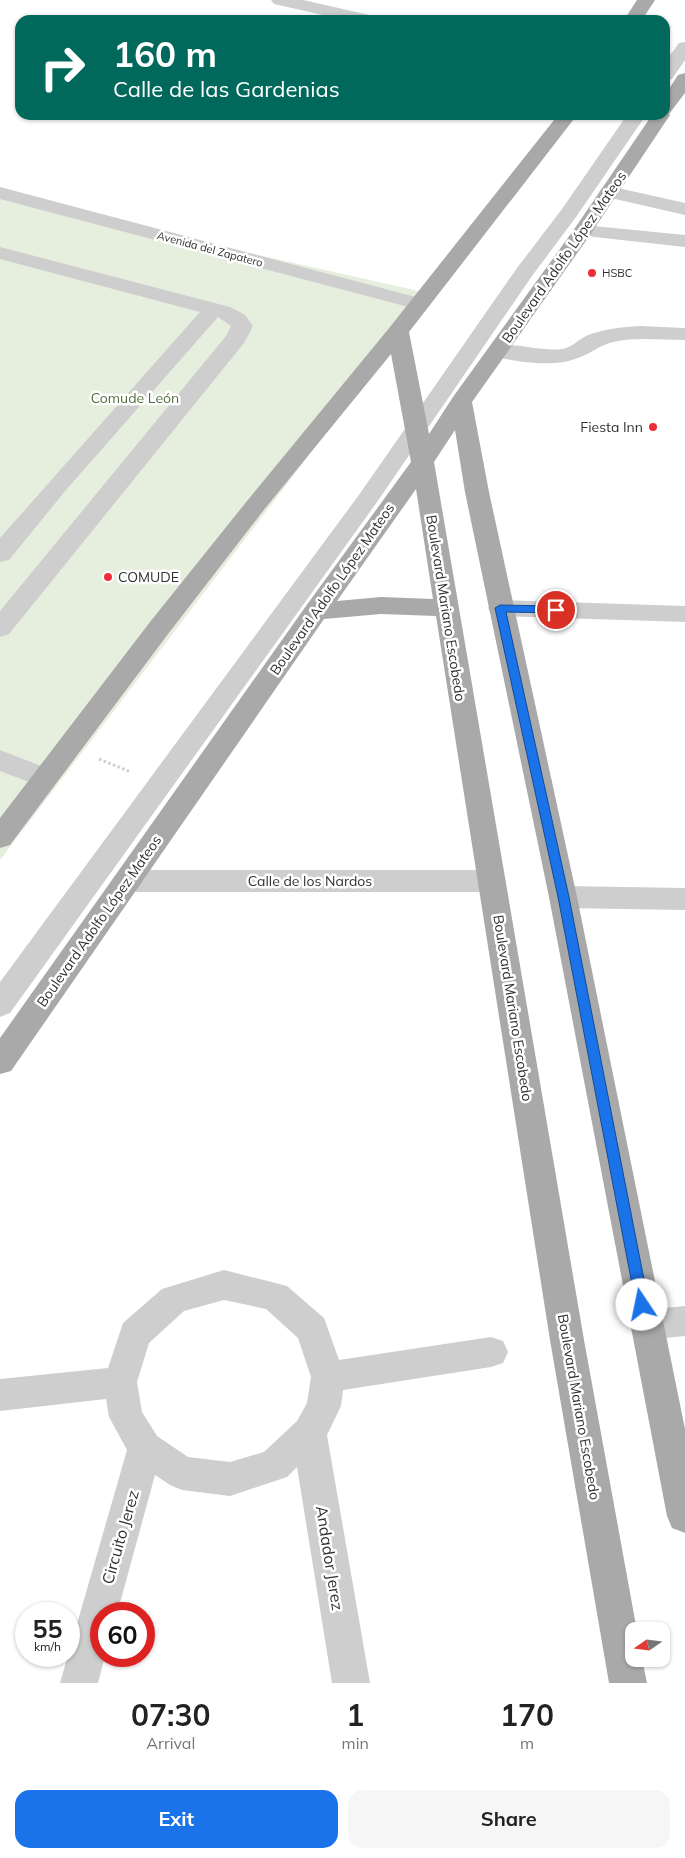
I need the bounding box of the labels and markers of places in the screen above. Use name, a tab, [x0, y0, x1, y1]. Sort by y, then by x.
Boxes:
place label: HSBC	[602, 266, 632, 280]
marker: HSBC	[586, 267, 598, 279]
place label: Fiesta Inn	[580, 418, 643, 436]
marker: Fiesta Inn	[647, 421, 659, 433]
place label: COMUDE	[118, 568, 179, 586]
marker: COMUDE	[102, 571, 114, 583]
pin	[535, 589, 577, 631]

